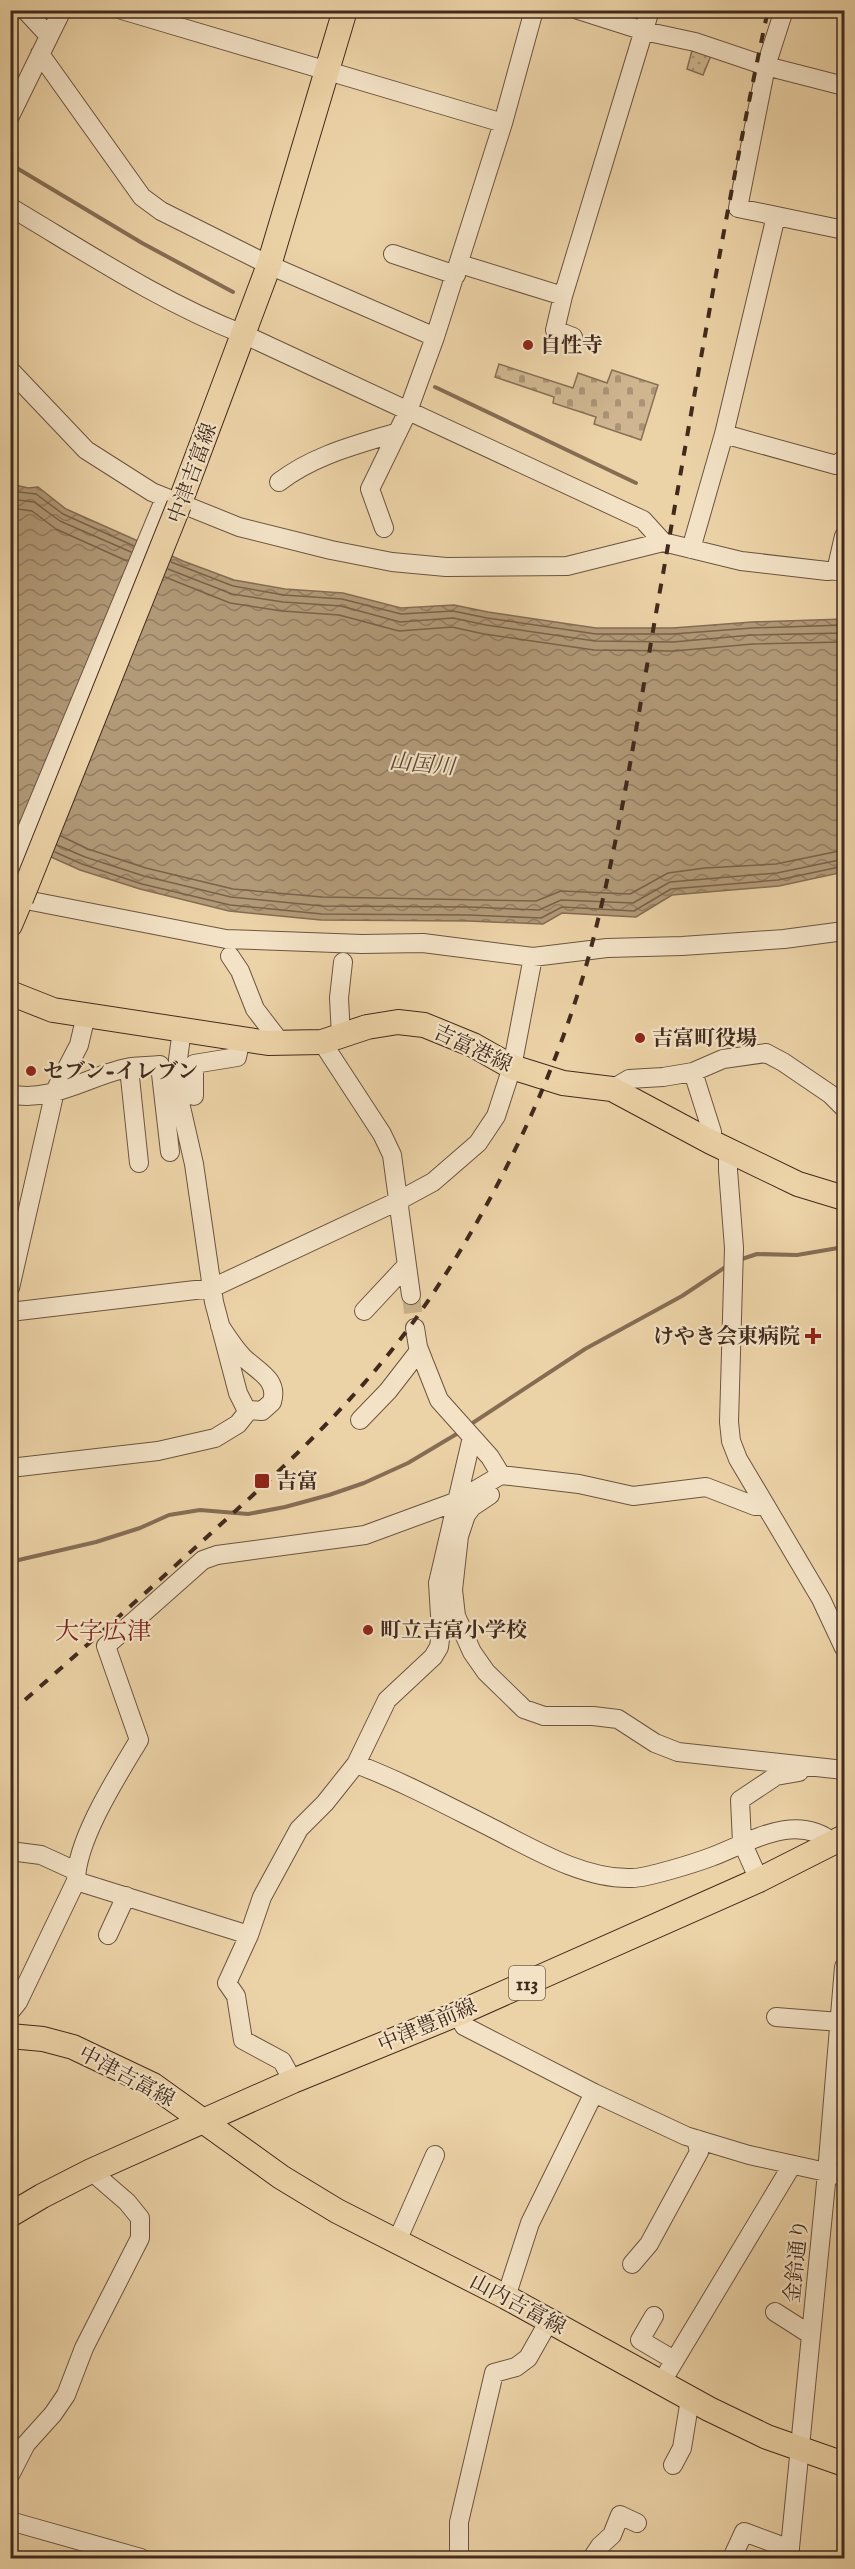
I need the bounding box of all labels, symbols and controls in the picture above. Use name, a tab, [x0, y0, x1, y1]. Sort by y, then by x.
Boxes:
place label: 自性寺	[540, 333, 603, 360]
marker: 自性寺	[521, 338, 535, 352]
street label: 中津吉富線	[163, 420, 224, 527]
water label: 山国川	[388, 748, 458, 782]
street label: 吉富港線	[429, 1019, 516, 1079]
place label: 吉富町役場	[652, 1026, 757, 1053]
marker: 吉富町役場	[633, 1031, 647, 1045]
place label: セブン-イレブン	[43, 1059, 198, 1086]
marker: セブン-イレブン	[24, 1064, 38, 1078]
place label: けやき会東病院	[653, 1324, 800, 1351]
marker: けやき会東病院	[804, 1327, 822, 1345]
place label: 吉富	[276, 1469, 318, 1496]
marker: 吉富	[253, 1472, 271, 1490]
district label: 大字広津	[55, 1617, 151, 1648]
place label: 町立吉富小学校	[380, 1618, 527, 1645]
marker: 町立吉富小学校	[361, 1623, 375, 1637]
road number: 113	[509, 1966, 545, 2000]
street label: 中津豊前線	[374, 1993, 481, 2059]
street label: 中津吉富線	[74, 2041, 179, 2114]
street label: 金鈴通り	[780, 2218, 815, 2304]
street label: 山内吉富線	[465, 2269, 570, 2342]

